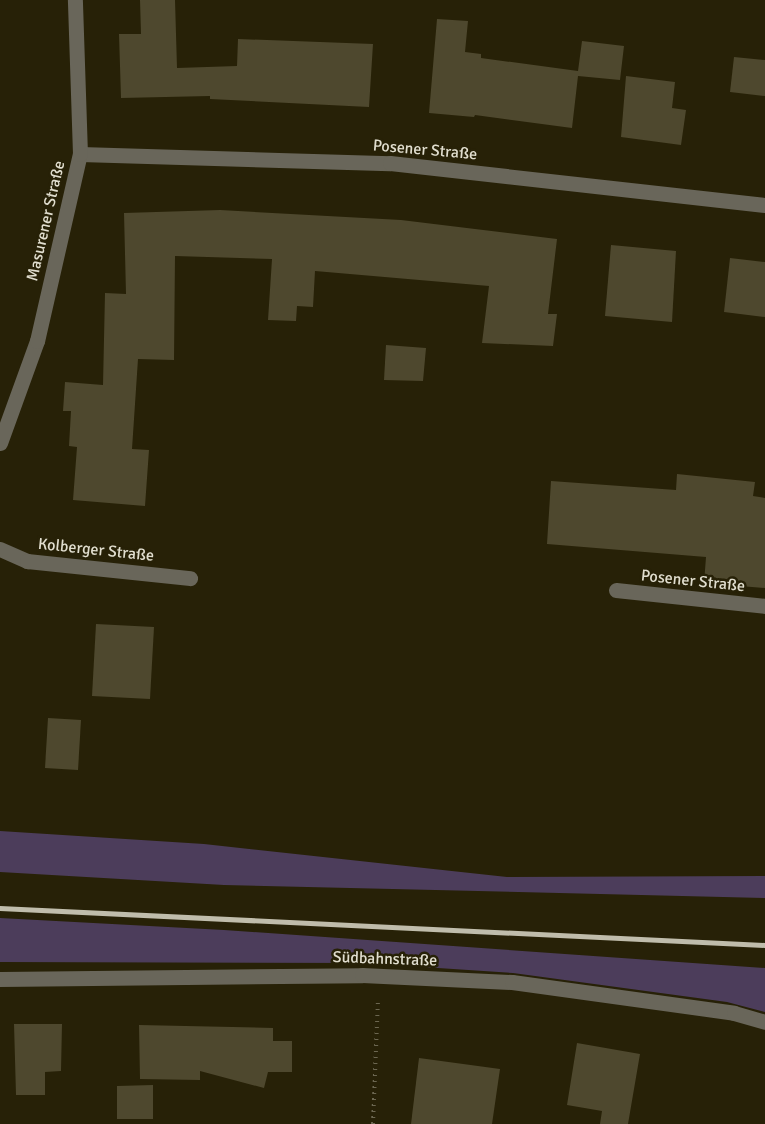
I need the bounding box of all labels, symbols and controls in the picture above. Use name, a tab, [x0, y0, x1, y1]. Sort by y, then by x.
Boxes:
street label: Posener Straße	[372, 136, 478, 164]
street label: Masurener Straße	[23, 159, 69, 283]
street label: Kolberger Straße	[37, 534, 155, 566]
street label: Posener Straße	[640, 566, 746, 596]
street label: Südbahnstraße	[332, 948, 438, 970]

